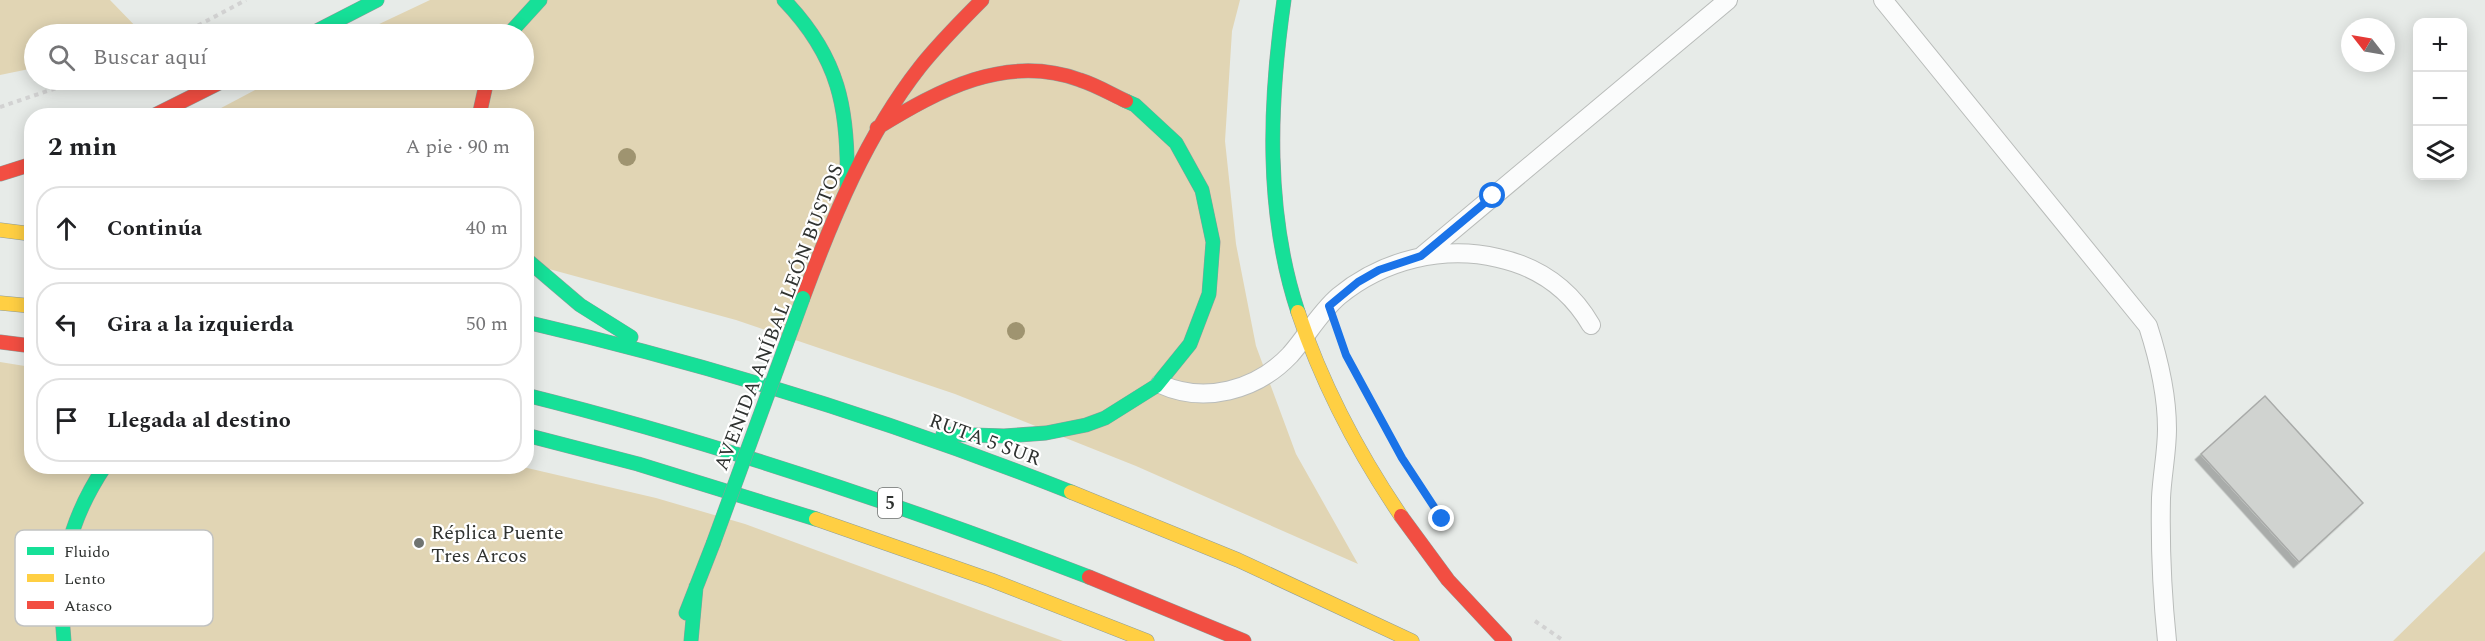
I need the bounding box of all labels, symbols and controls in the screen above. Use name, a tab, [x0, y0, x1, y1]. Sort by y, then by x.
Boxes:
north arrow	[2341, 18, 2395, 72]
map controls	[2413, 18, 2467, 180]
button: +	[2413, 18, 2467, 72]
search box	[24, 24, 534, 90]
icon: search	[45, 41, 78, 74]
text: Buscar aquí	[93, 41, 207, 74]
button: −	[2413, 72, 2467, 126]
button: layers	[2413, 126, 2467, 180]
text: 2 min	[48, 127, 117, 167]
text: A pie · 90 m	[406, 132, 510, 162]
street label: AVENIDA ANÍBAL LEÓN BUSTOS	[706, 160, 851, 475]
route start	[1479, 182, 1505, 208]
icon: ahead	[50, 212, 83, 245]
text: Continúa	[107, 212, 202, 245]
text: 40 m	[466, 213, 508, 243]
icon: left	[50, 308, 83, 341]
text: Gira a la izquierda	[107, 308, 294, 341]
text: 50 m	[466, 309, 508, 339]
icon: arrive	[50, 404, 83, 437]
text: Llegada al destino	[107, 404, 291, 437]
street label: RUTA 5 SUR	[925, 406, 1045, 474]
road number: 5	[878, 488, 902, 518]
route end	[1428, 505, 1454, 531]
place label: Réplica Puente Tres Arcos	[431, 518, 564, 571]
legend	[15, 530, 213, 626]
marker: Réplica Puente Tres Arcos	[412, 536, 426, 550]
text: Fluido	[64, 540, 110, 564]
text: Lento	[64, 567, 105, 591]
text: Atasco	[64, 594, 112, 618]

